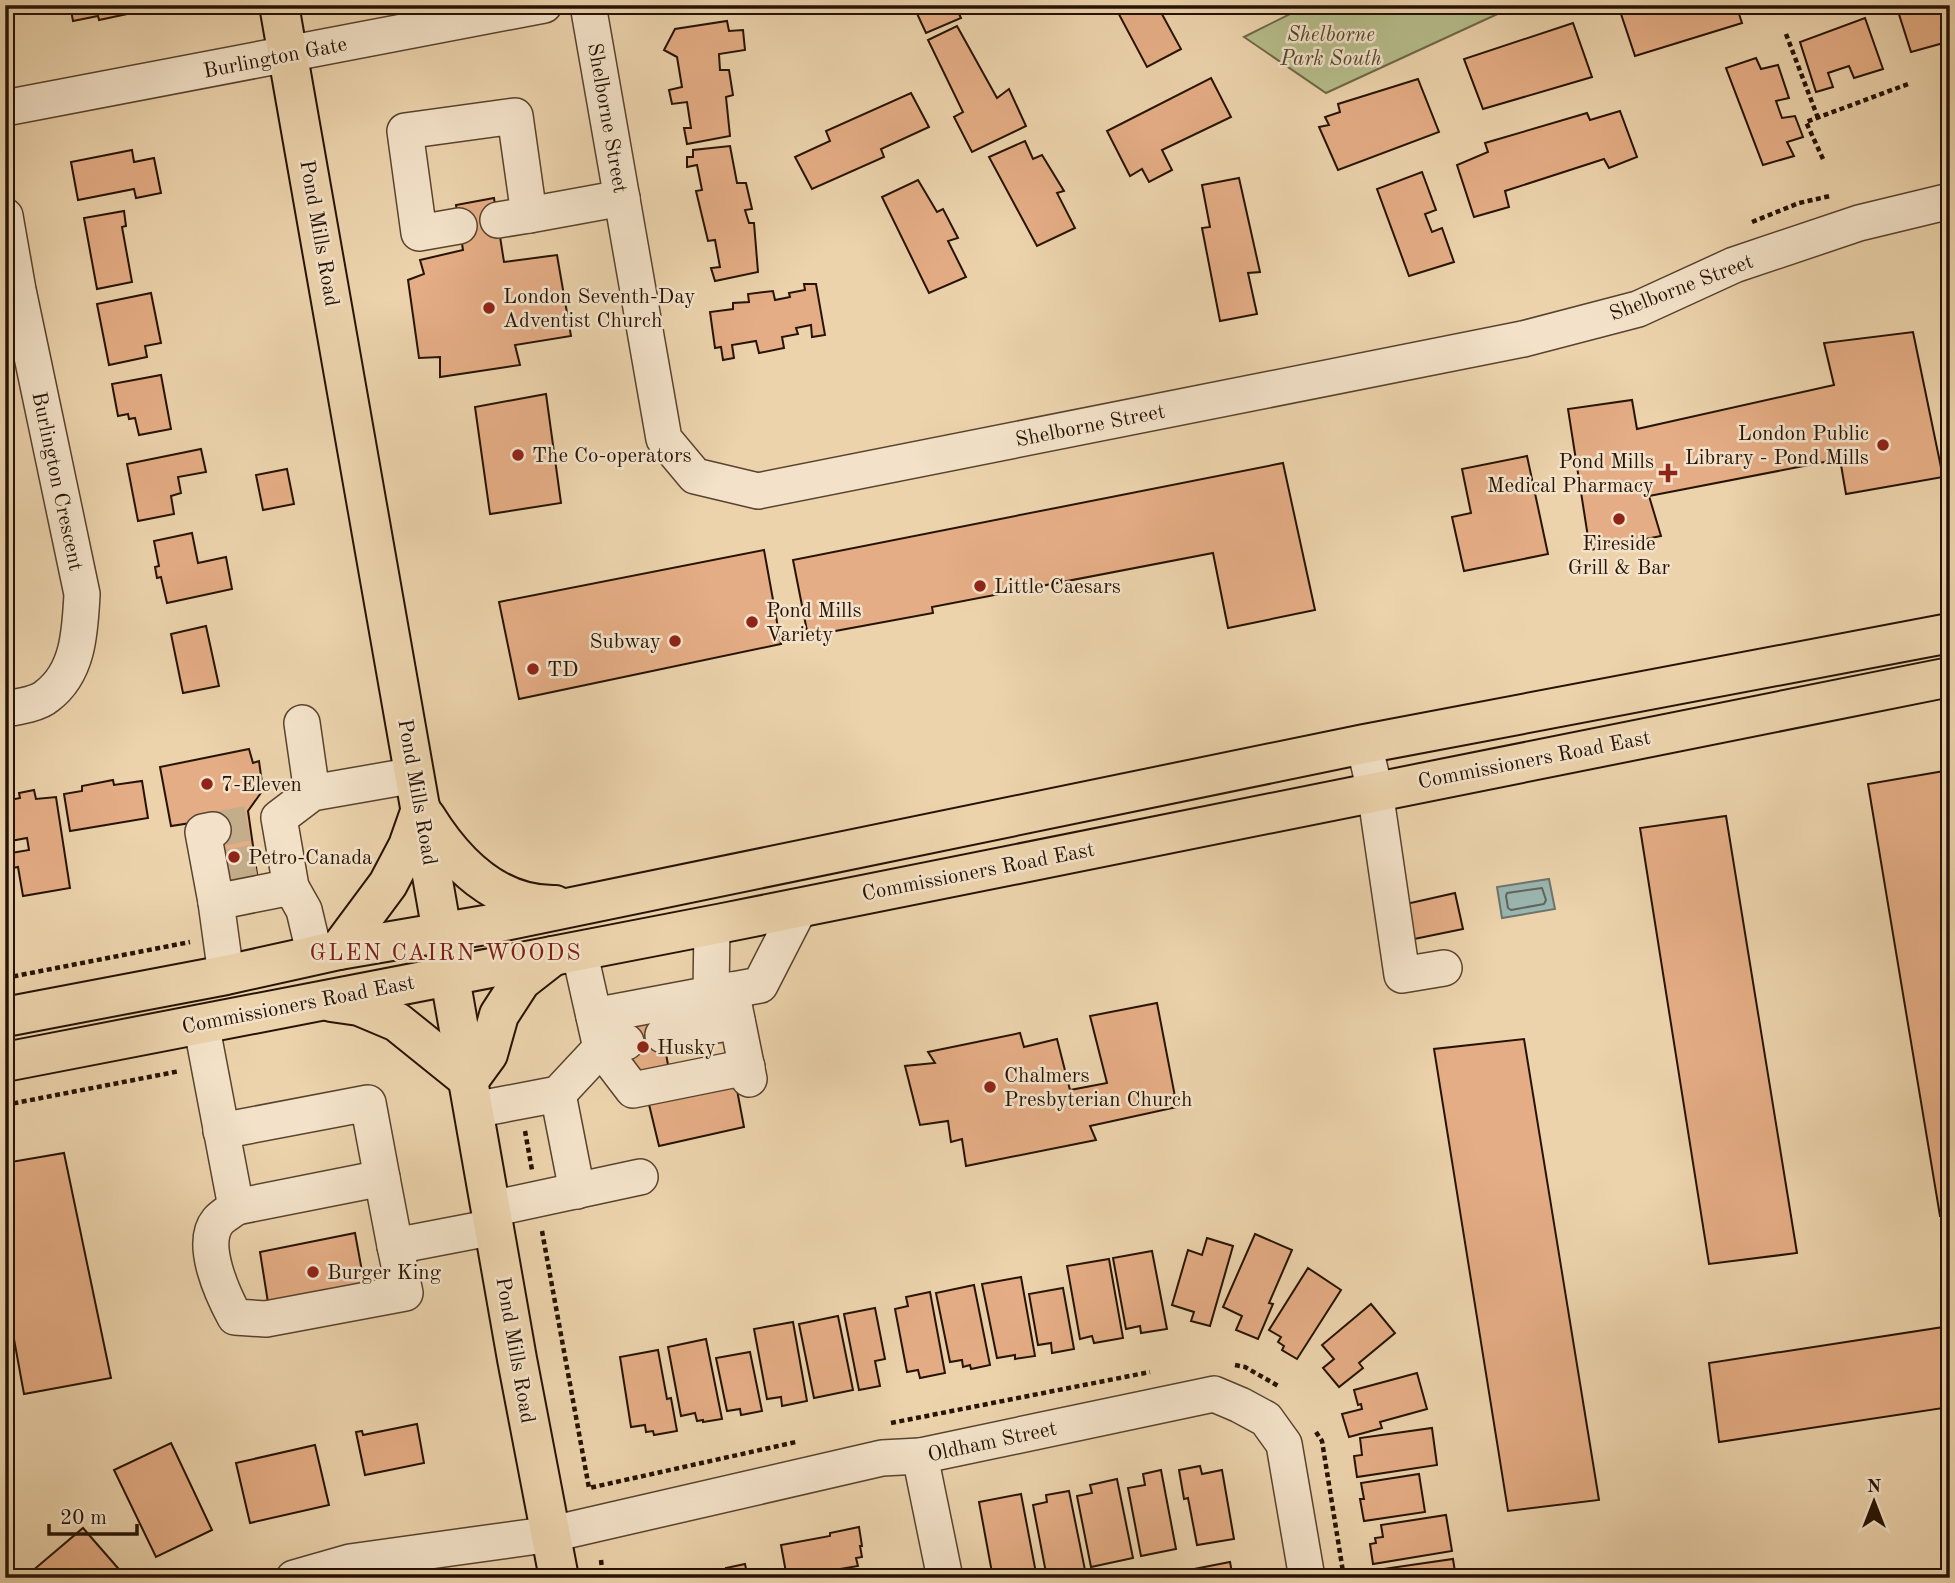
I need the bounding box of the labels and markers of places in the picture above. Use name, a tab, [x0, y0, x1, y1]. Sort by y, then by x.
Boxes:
place label: London Seventh-Day Adventist Church	[503, 287, 695, 332]
marker: London Seventh-Day Adventist Church	[481, 300, 497, 316]
place label: London Public Library - Pond Mills	[1685, 424, 1869, 469]
marker: London Public Library - Pond Mills	[1875, 437, 1891, 453]
place label: The Co-operators	[532, 446, 692, 467]
marker: The Co-operators	[510, 447, 526, 463]
place label: Pond Mills Medical Pharmacy	[1487, 452, 1654, 497]
marker: Pond Mills Medical Pharmacy	[1660, 465, 1676, 481]
marker: Fireside Grill & Bar	[1611, 511, 1627, 527]
place label: Fireside Grill & Bar	[1568, 534, 1671, 579]
place label: Little Caesars	[994, 577, 1121, 598]
marker: Little Caesars	[972, 578, 988, 594]
place label: Pond Mills Variety	[766, 601, 862, 646]
marker: Pond Mills Variety	[744, 614, 760, 630]
place label: Subway	[590, 632, 661, 653]
marker: Subway	[667, 633, 683, 649]
place label: TD	[547, 660, 578, 681]
marker: TD	[525, 661, 541, 677]
place label: 7-Eleven	[221, 775, 302, 796]
marker: 7-Eleven	[199, 776, 215, 792]
place label: Petro-Canada	[248, 848, 373, 869]
marker: Petro-Canada	[226, 849, 242, 865]
place label: Husky	[657, 1038, 716, 1059]
marker: Husky	[635, 1039, 651, 1055]
place label: Chalmers Presbyterian Church	[1004, 1066, 1192, 1111]
marker: Chalmers Presbyterian Church	[982, 1079, 998, 1095]
place label: Burger King	[327, 1263, 442, 1284]
marker: Burger King	[305, 1264, 321, 1280]

